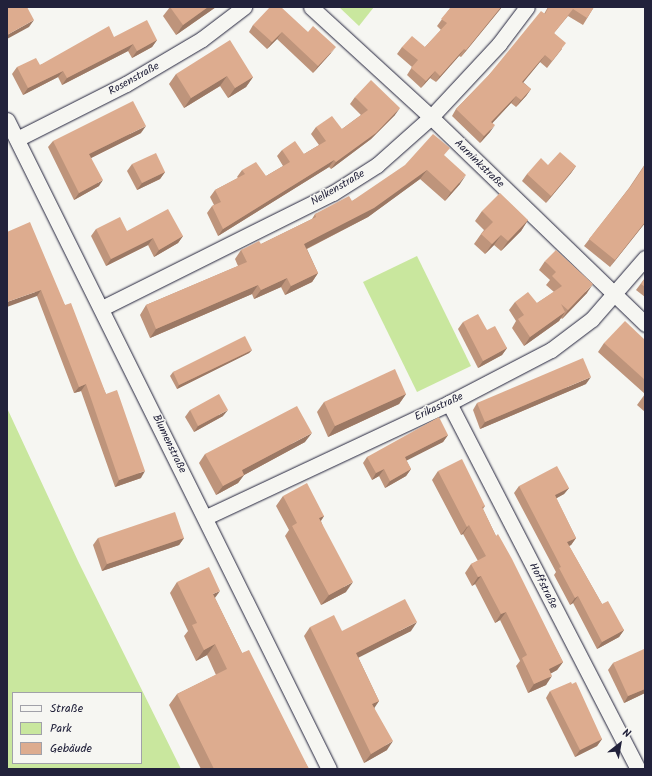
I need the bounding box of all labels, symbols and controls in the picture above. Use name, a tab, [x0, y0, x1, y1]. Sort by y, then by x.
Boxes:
street label: Rosenstraße	[106, 60, 162, 98]
street label: Aarninkstraße	[451, 137, 507, 191]
street label: Nelkenstraße	[309, 167, 367, 209]
street label: Erikastraße	[413, 390, 465, 424]
street label: Blumenstraße	[149, 412, 189, 476]
street label: Hoffstraße	[526, 561, 560, 611]
legend	[12, 692, 142, 764]
text: Straße	[50, 699, 83, 718]
text: Park	[50, 719, 72, 738]
north arrow	[600, 724, 640, 764]
text: N	[619, 724, 634, 743]
text: Gebäude	[50, 739, 92, 758]

